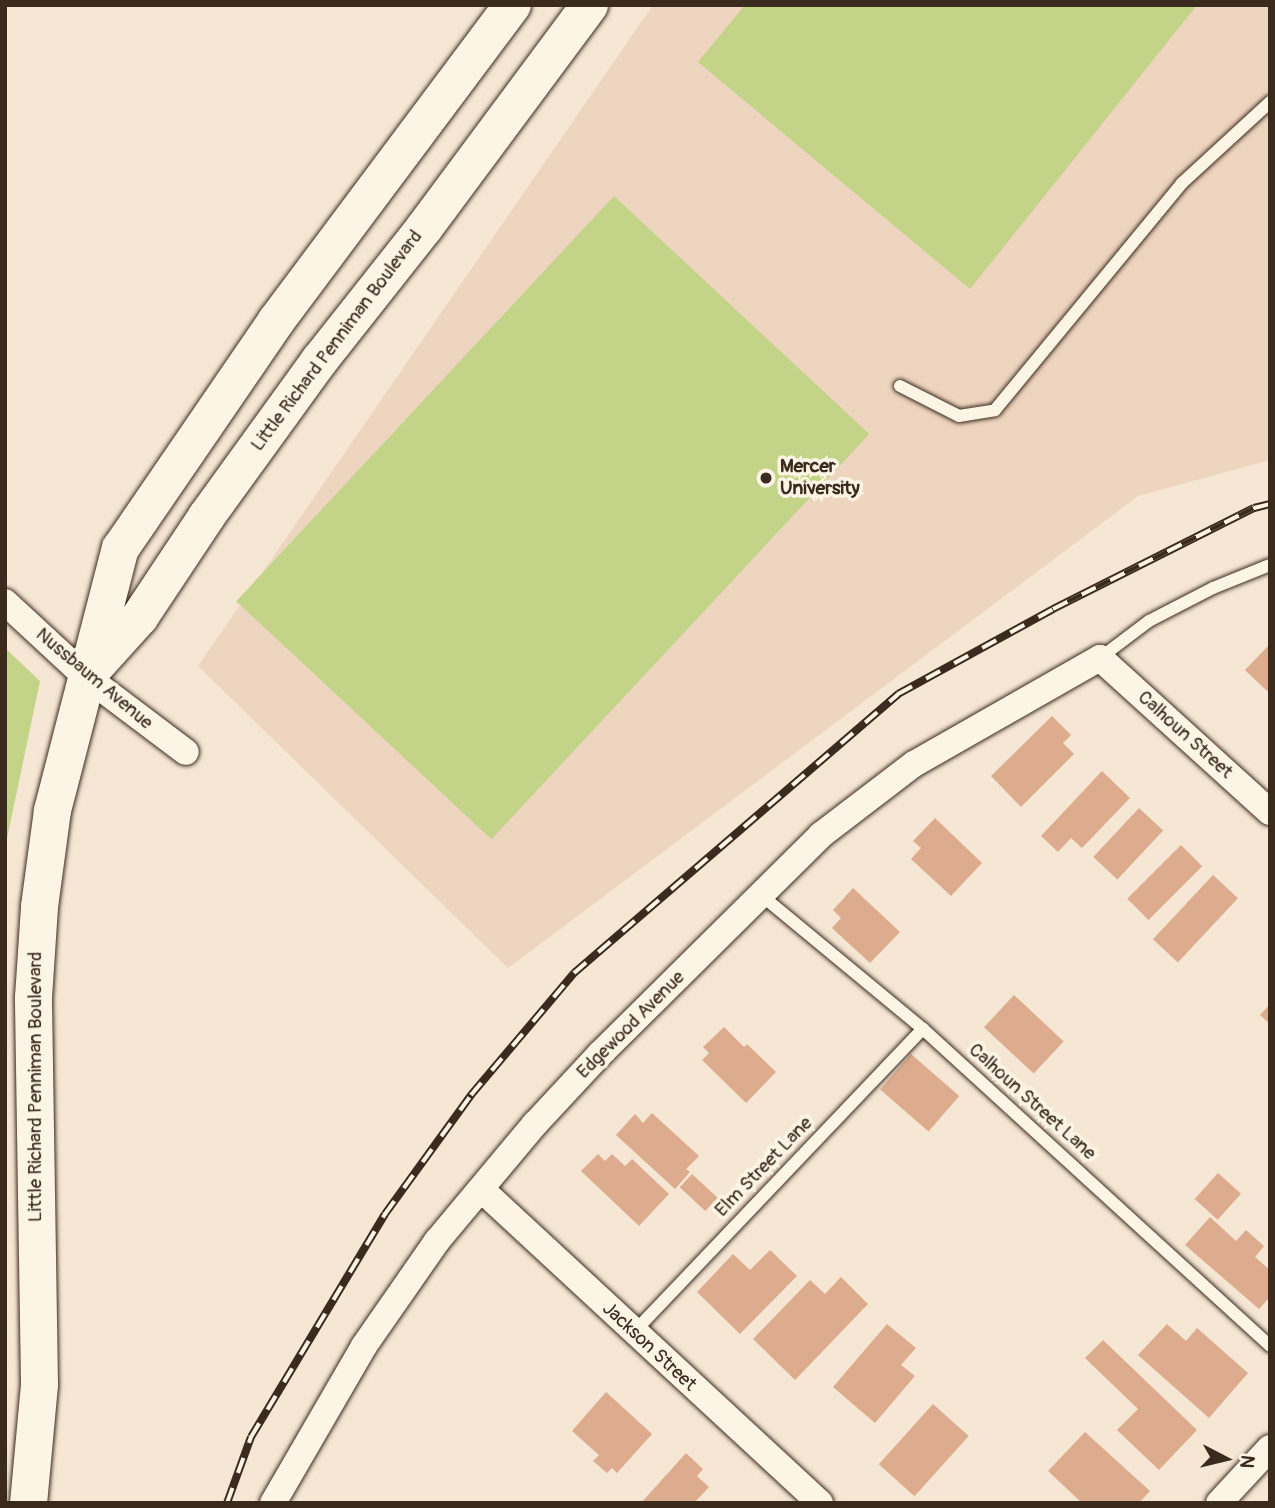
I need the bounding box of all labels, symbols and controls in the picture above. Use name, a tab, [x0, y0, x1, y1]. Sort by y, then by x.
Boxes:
street label: Little Richard Penniman Boulevard	[247, 226, 427, 456]
place label: Mercer University	[780, 456, 860, 500]
marker: Mercer University	[758, 470, 774, 486]
street label: Nussbaum Avenue	[31, 623, 157, 735]
street label: Calhoun Street	[1133, 686, 1237, 784]
street label: Little Richard Penniman Boulevard	[25, 952, 47, 1222]
street label: Edgewood Avenue	[572, 966, 690, 1084]
street label: Calhoun Street Lane	[964, 1039, 1100, 1165]
street label: Elm Street Lane	[711, 1112, 817, 1222]
street label: Jackson Street	[597, 1298, 701, 1396]
north arrow	[1191, 1424, 1261, 1494]
text: N	[1234, 1454, 1260, 1469]

